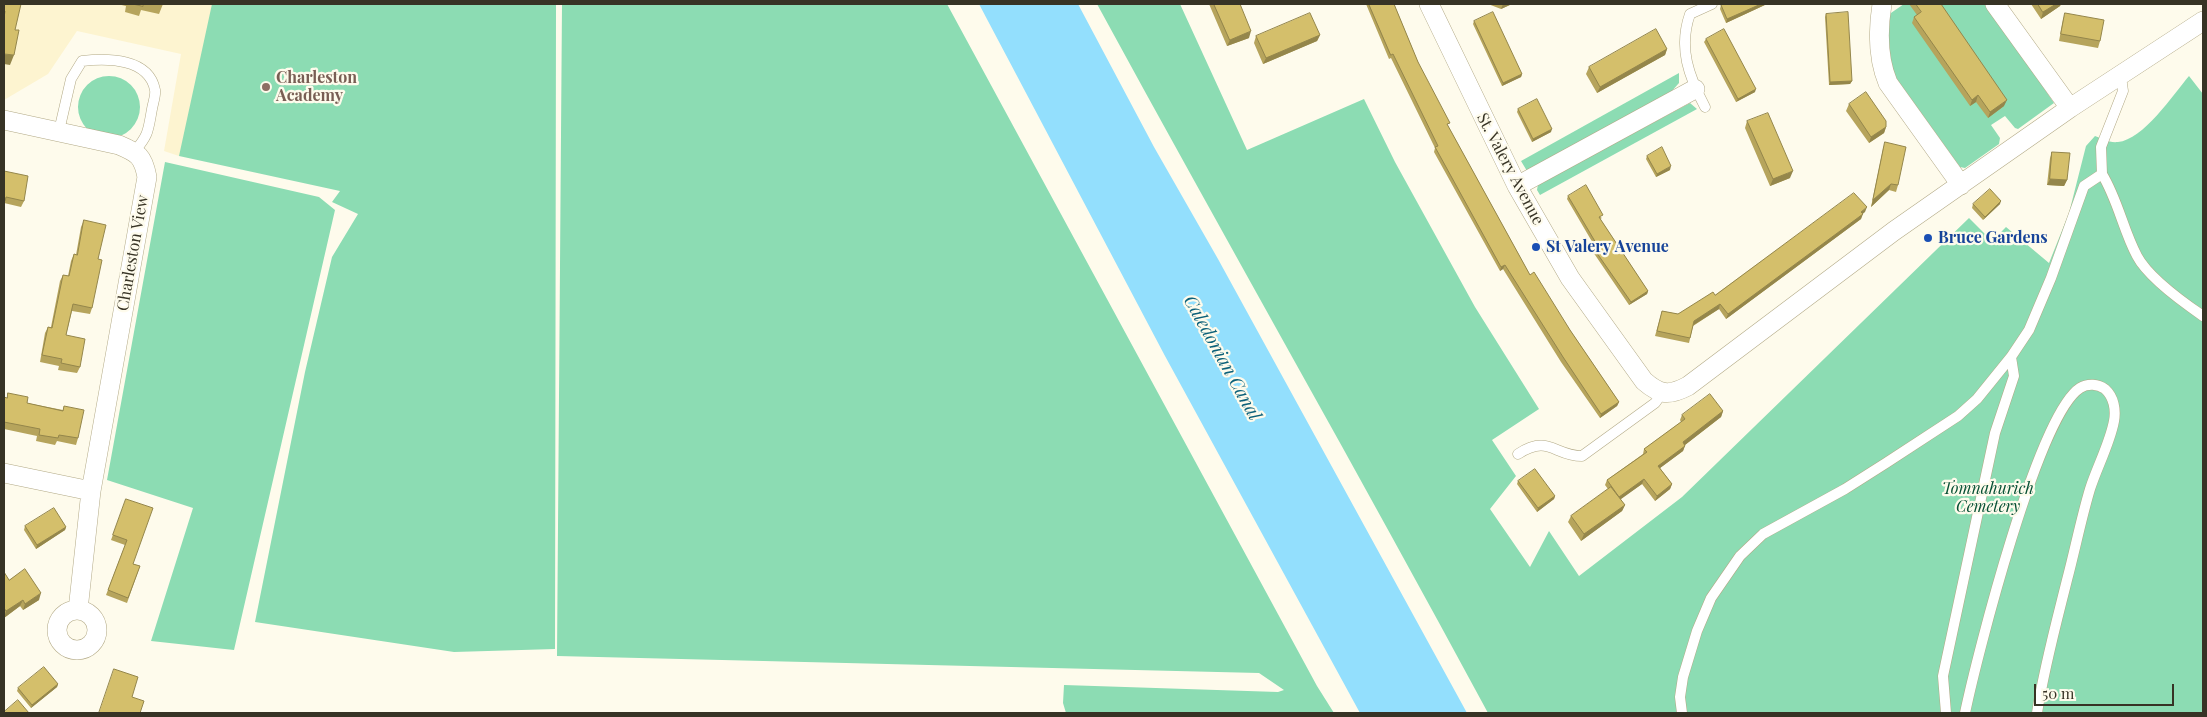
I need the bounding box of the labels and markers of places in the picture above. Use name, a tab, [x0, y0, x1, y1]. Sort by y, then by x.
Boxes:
place label: Charleston Academy	[276, 68, 357, 106]
marker: Charleston Academy	[260, 81, 272, 93]
place label: Bruce Gardens	[1938, 228, 2048, 248]
marker: Bruce Gardens	[1922, 232, 1934, 244]
place label: St Valery Avenue	[1546, 237, 1669, 257]
marker: St Valery Avenue	[1530, 241, 1542, 253]

